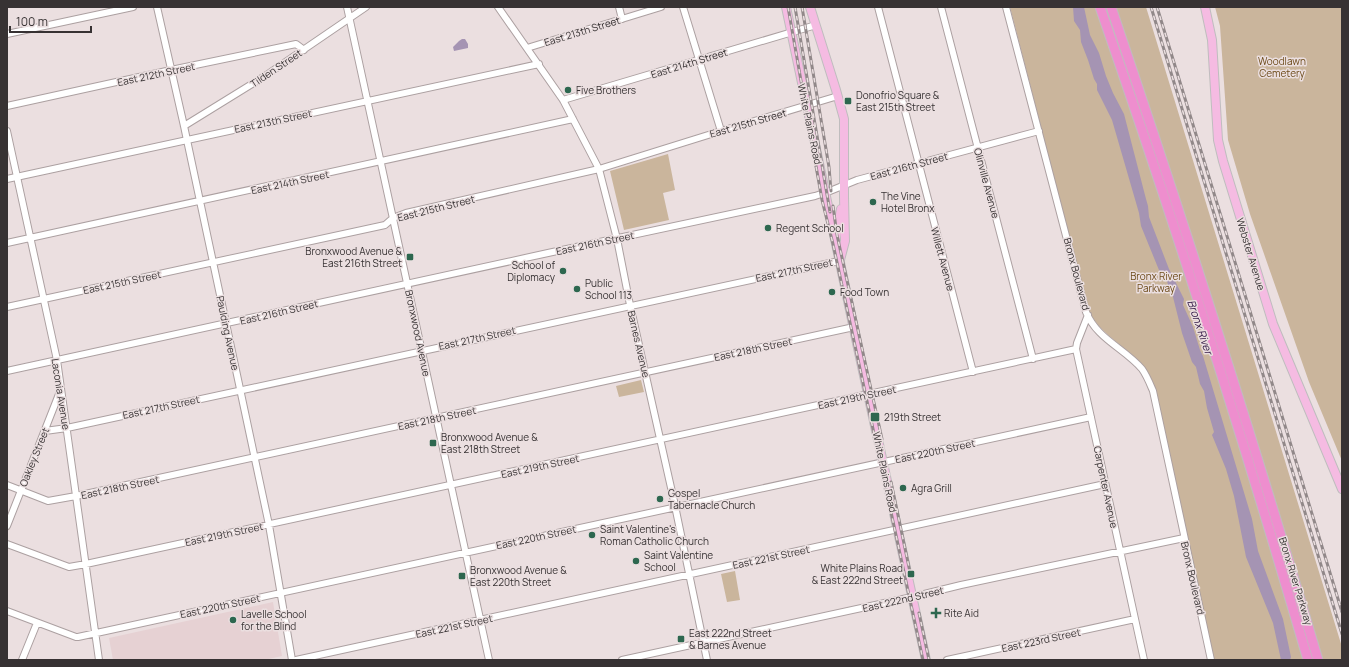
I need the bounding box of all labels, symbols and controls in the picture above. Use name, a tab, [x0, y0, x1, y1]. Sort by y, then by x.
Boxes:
scale bar	[10, 8, 91, 34]
text: 100 m	[16, 13, 48, 30]
street label: East 213th Street	[542, 13, 622, 49]
street label: East 214th Street	[649, 45, 729, 81]
street label: Tilden Street	[247, 46, 305, 90]
park label: Woodlawn Cemetery	[1258, 54, 1306, 80]
street label: East 212th Street	[116, 59, 196, 89]
street label: White Plains Road	[795, 82, 825, 166]
place label: Five Brothers	[576, 83, 636, 97]
marker: Five Brothers	[563, 85, 573, 95]
place label: Donofrio Square & East 215th Street	[856, 88, 940, 114]
marker: Donofrio Square & East 215th Street	[843, 96, 853, 106]
street label: East 215th Street	[708, 105, 788, 141]
street label: East 213th Street	[233, 106, 313, 136]
street label: Olinville Avenue	[971, 146, 1003, 220]
street label: East 216th Street	[869, 149, 949, 183]
street label: East 214th Street	[250, 167, 330, 197]
place label: The Vine Hotel Bronx	[881, 189, 935, 215]
street label: East 215th Street	[396, 192, 476, 224]
marker: The Vine Hotel Bronx	[868, 197, 878, 207]
street label: Webster Avenue	[1233, 216, 1269, 292]
place label: Regent School	[776, 221, 844, 235]
marker: Regent School	[763, 223, 773, 233]
street label: Willett Avenue	[928, 225, 958, 293]
street label: East 216th Street	[555, 228, 635, 258]
street label: Bronx Boulevard	[1061, 236, 1093, 312]
place label: Bronxwood Avenue & East 216th Street	[305, 244, 402, 270]
marker: Bronxwood Avenue & East 216th Street	[405, 252, 415, 262]
street label: East 217th Street	[754, 255, 834, 285]
place label: School of Diplomacy	[507, 258, 556, 284]
marker: School of Diplomacy	[558, 266, 568, 276]
street label: East 215th Street	[82, 267, 162, 297]
park label: Bronx River Parkway	[1130, 269, 1182, 295]
place label: Public School 113	[585, 276, 632, 302]
marker: Public School 113	[572, 284, 582, 294]
place label: Food Town	[840, 285, 889, 299]
marker: Food Town	[827, 287, 837, 297]
street label: Bronxwood Avenue	[402, 288, 434, 378]
street label: Paulding Avenue	[213, 294, 243, 372]
street label: East 216th Street	[239, 296, 319, 328]
water label: Bronx River	[1184, 297, 1217, 358]
street label: Barnes Avenue	[624, 309, 654, 379]
street label: East 217th Street	[437, 323, 517, 353]
street label: East 218th Street	[713, 334, 793, 364]
street label: Laconia Avenue	[48, 357, 74, 431]
street label: East 219th Street	[817, 382, 897, 412]
street label: East 217th Street	[121, 392, 201, 422]
street label: East 218th Street	[397, 403, 477, 433]
place label: 219th Street	[884, 410, 941, 424]
marker: 219th Street	[869, 411, 881, 423]
street label: Oakley Street	[16, 425, 52, 489]
place label: Bronxwood Avenue & East 218th Street	[441, 430, 538, 456]
street label: White Plains Road	[870, 430, 900, 514]
street label: East 220th Street	[894, 436, 976, 466]
marker: Bronxwood Avenue & East 218th Street	[428, 438, 438, 448]
street label: Carpenter Avenue	[1090, 445, 1122, 529]
street label: East 219th Street	[500, 451, 580, 481]
street label: East 218th Street	[80, 472, 160, 502]
place label: Agra Grill	[911, 481, 952, 495]
marker: Agra Grill	[898, 483, 908, 493]
place label: Gospel Tabernacle Church	[668, 486, 755, 512]
marker: Gospel Tabernacle Church	[655, 494, 665, 504]
street label: East 219th Street	[184, 519, 264, 549]
street label: East 220th Street	[495, 522, 577, 552]
place label: Saint Valentine's Roman Catholic Church	[600, 522, 709, 548]
marker: Saint Valentine's Roman Catholic Church	[587, 530, 597, 540]
street label: Bronx River Parkway	[1276, 535, 1316, 628]
street label: Bronx Boulevard	[1178, 540, 1208, 616]
street label: East 221st Street	[731, 542, 811, 572]
place label: Saint Valentine School	[644, 548, 713, 574]
marker: Saint Valentine School	[631, 556, 641, 566]
place label: White Plains Road & East 222nd Street	[812, 561, 903, 587]
place label: Bronxwood Avenue & East 220th Street	[470, 563, 567, 589]
marker: White Plains Road & East 222nd Street	[906, 569, 916, 579]
marker: Bronxwood Avenue & East 220th Street	[457, 571, 467, 581]
street label: East 222nd Street	[861, 583, 945, 615]
street label: East 220th Street	[179, 591, 261, 621]
place label: Rite Aid	[944, 606, 979, 620]
place label: Lavelle School for the Blind	[241, 607, 307, 633]
marker: Rite Aid	[931, 608, 941, 618]
street label: East 221st Street	[414, 611, 494, 641]
marker: Lavelle School for the Blind	[228, 615, 238, 625]
street label: East 223rd Street	[1000, 625, 1082, 655]
place label: East 222nd Street & Barnes Avenue	[689, 626, 772, 652]
marker: East 222nd Street & Barnes Avenue	[676, 634, 686, 644]

